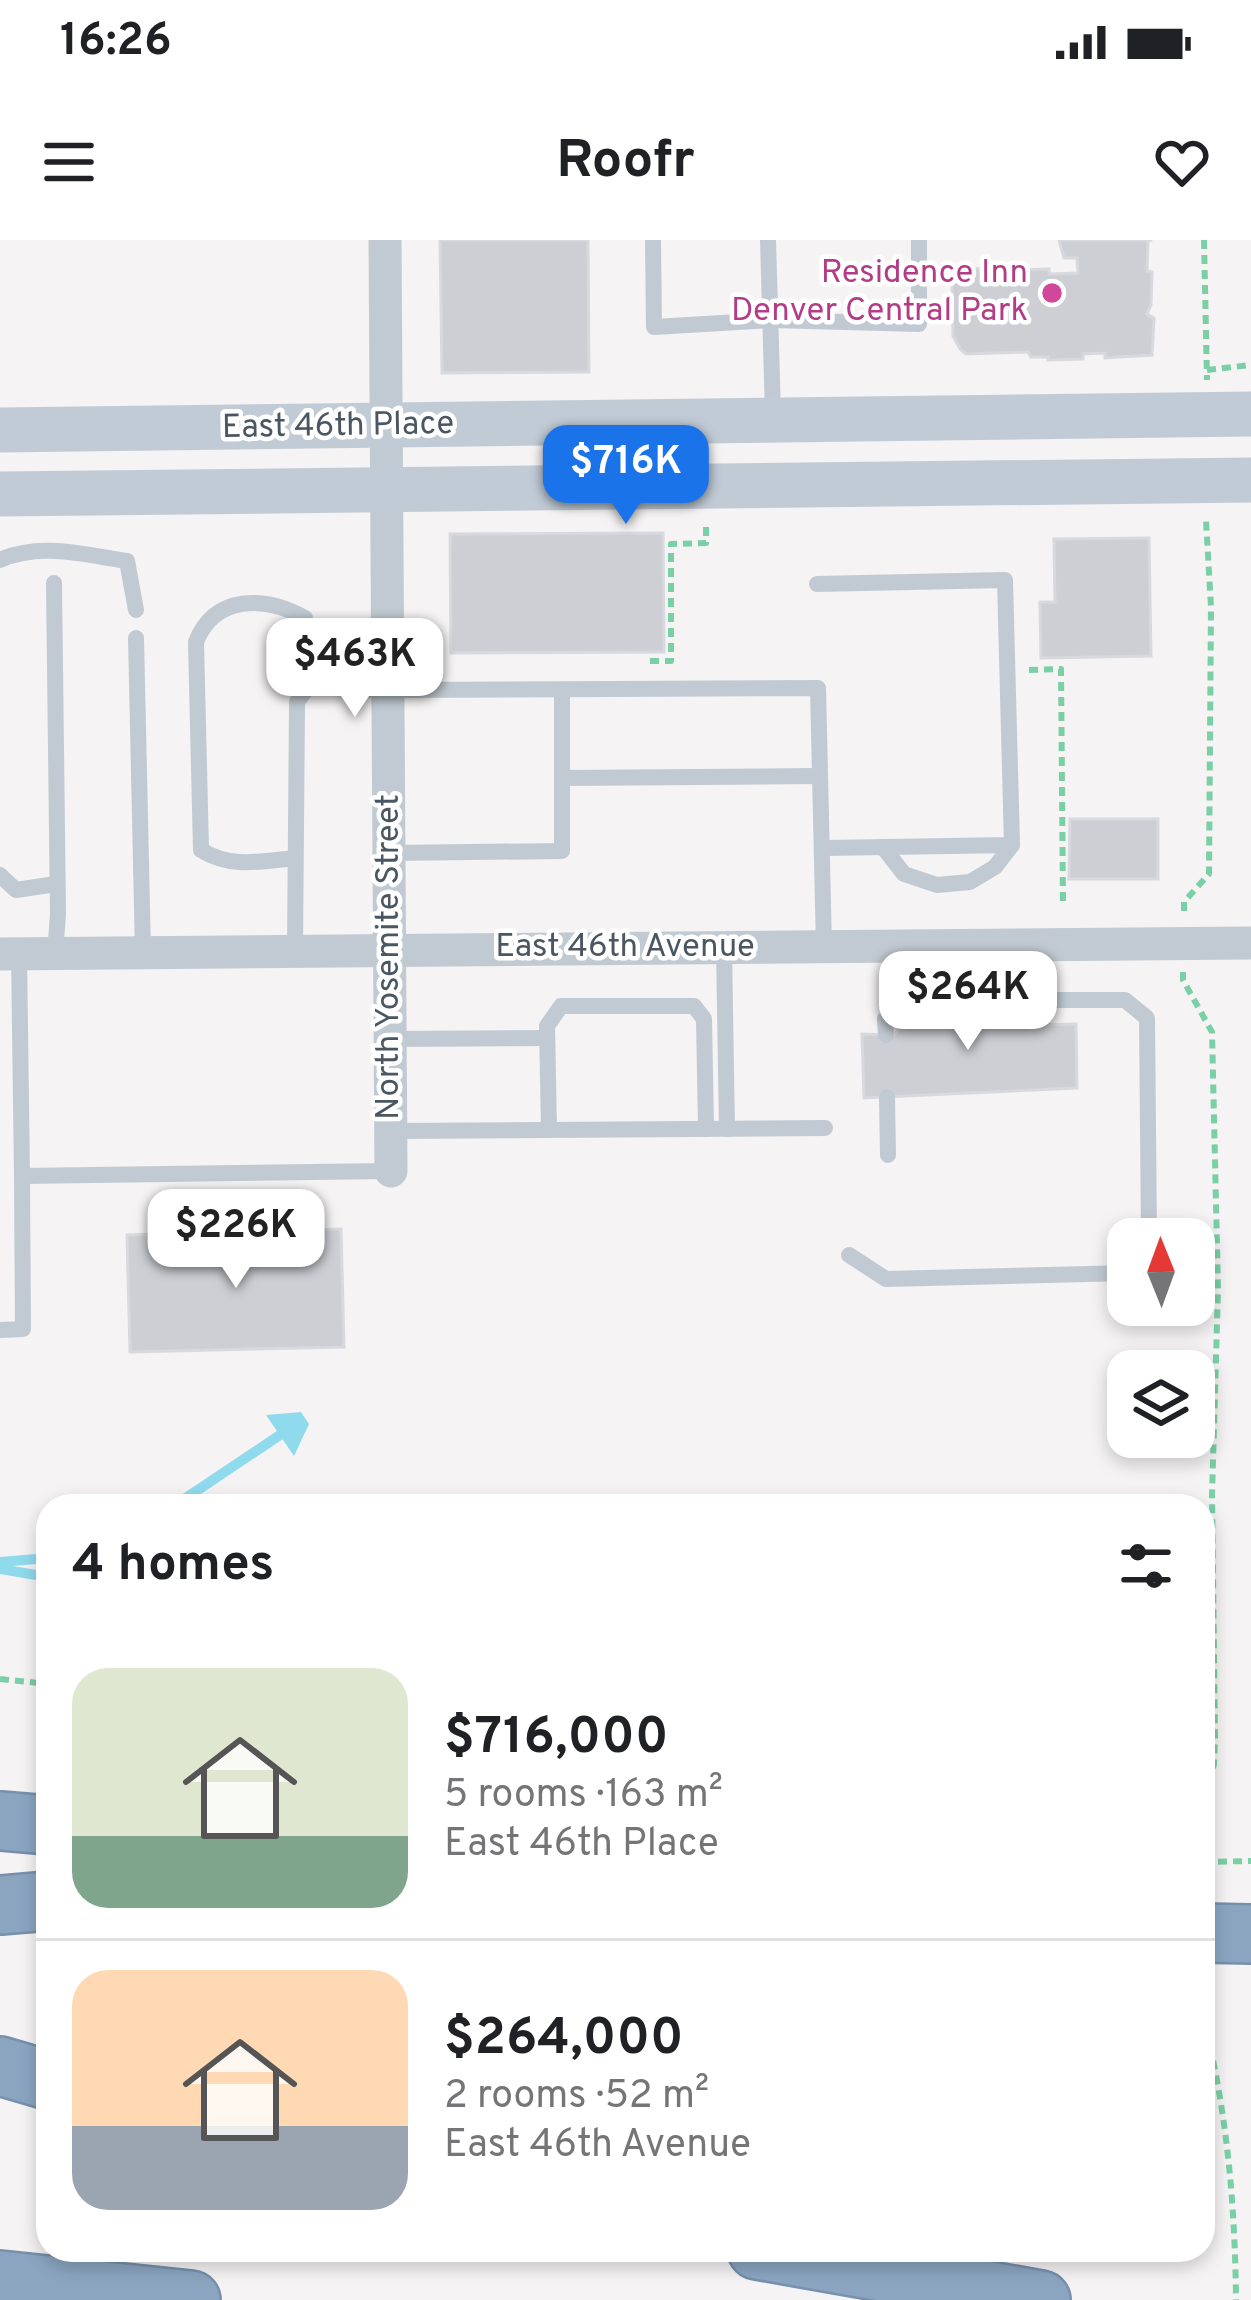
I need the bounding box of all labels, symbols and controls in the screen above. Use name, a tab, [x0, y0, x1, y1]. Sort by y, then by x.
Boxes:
text: 16:26	[60, 14, 172, 71]
text: Roofr	[556, 128, 695, 197]
icon: menu	[36, 129, 102, 195]
icon: heart	[1149, 129, 1215, 195]
place label: Residence Inn Denver Central Park	[731, 253, 1028, 333]
marker: Residence Inn Denver Central Park	[1039, 280, 1065, 306]
street label: East 46th Place	[221, 404, 455, 450]
pin: $716K	[542, 425, 710, 527]
text: $716K	[570, 439, 682, 488]
pin: $463K	[271, 618, 439, 720]
text: $463K	[293, 632, 417, 681]
street label: North Yosemite Street	[369, 794, 411, 1120]
street label: East 46th Avenue	[495, 927, 755, 969]
pin: $264K	[884, 951, 1052, 1053]
text: $264K	[906, 965, 1030, 1014]
pin: $226K	[152, 1189, 320, 1291]
text: $226K	[175, 1203, 297, 1252]
north arrow	[1107, 1218, 1215, 1326]
map controls	[1107, 1218, 1215, 1458]
button: layers	[1107, 1350, 1215, 1458]
icon: filters	[1113, 1533, 1179, 1599]
text: 4 homes	[72, 1534, 274, 1599]
text: $716,000	[444, 1707, 668, 1772]
icon: home	[168, 1716, 312, 1860]
text: 5 rooms · 163 m²	[444, 1772, 723, 1821]
text: East 46th Place	[444, 1821, 719, 1870]
text: $264,000	[444, 2008, 684, 2073]
icon: home	[168, 2018, 312, 2162]
text: 2 rooms · 52 m²	[444, 2073, 709, 2122]
text: East 46th Avenue	[444, 2122, 751, 2171]

